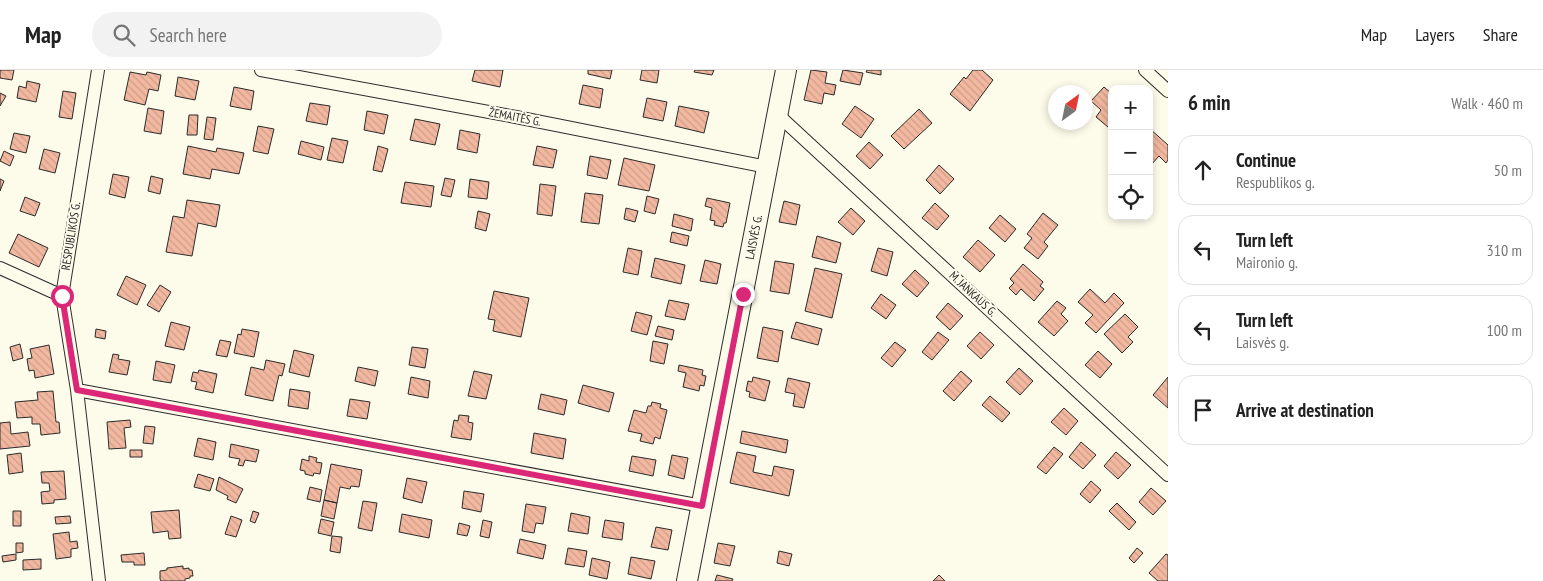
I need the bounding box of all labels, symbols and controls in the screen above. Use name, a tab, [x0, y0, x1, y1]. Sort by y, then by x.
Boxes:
search box	[92, 12, 442, 57]
text: Map	[25, 19, 62, 50]
icon: search	[110, 21, 138, 49]
text: Search here	[150, 23, 227, 47]
text: Map	[1361, 23, 1387, 46]
text: Layers	[1415, 23, 1455, 46]
text: Share	[1483, 23, 1518, 46]
north arrow	[1048, 85, 1093, 130]
map controls	[1108, 85, 1153, 220]
button: +	[1108, 85, 1153, 130]
text: 6 min	[1188, 89, 1230, 116]
text: Walk · 460 m	[1451, 93, 1523, 113]
street label: ŽEMAITĖS G.	[488, 104, 542, 129]
button: −	[1108, 130, 1153, 175]
text: Continue	[1236, 148, 1296, 172]
icon: ahead	[1189, 156, 1217, 184]
text: 50 m	[1494, 160, 1522, 180]
text: Respublikos g.	[1236, 172, 1315, 192]
button: locate	[1108, 175, 1153, 220]
street label: RESPUBLIKOS G.	[58, 201, 83, 271]
street label: LAISVĖS G.	[742, 213, 765, 260]
text: Turn left	[1236, 228, 1293, 252]
icon: left	[1189, 236, 1217, 264]
text: 310 m	[1487, 240, 1522, 260]
text: Maironio g.	[1236, 252, 1298, 272]
street label: M. JANKAUS G.	[946, 268, 1000, 320]
route end	[732, 283, 755, 306]
route start	[51, 285, 74, 308]
text: Turn left	[1236, 308, 1293, 332]
icon: left	[1189, 316, 1217, 344]
text: 100 m	[1487, 320, 1522, 340]
text: Laisvės g.	[1236, 332, 1289, 352]
icon: arrive	[1189, 396, 1217, 424]
text: Arrive at destination	[1236, 398, 1374, 422]

